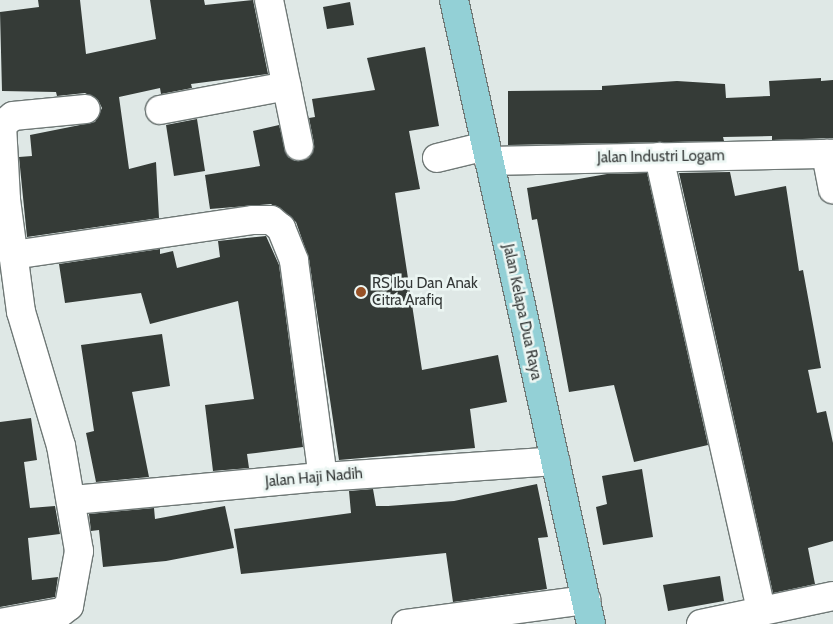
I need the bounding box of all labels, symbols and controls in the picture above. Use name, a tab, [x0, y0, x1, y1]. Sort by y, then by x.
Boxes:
street label: Jalan Industri Logam	[597, 147, 725, 167]
street label: Jalan Kelapa Dua Raya	[499, 242, 545, 382]
place label: RS Ibu Dan Anak Citra Arafiq	[372, 274, 478, 309]
marker: RS Ibu Dan Anak Citra Arafiq	[354, 285, 368, 299]
street label: Jalan Haji Nadih	[264, 465, 364, 491]

